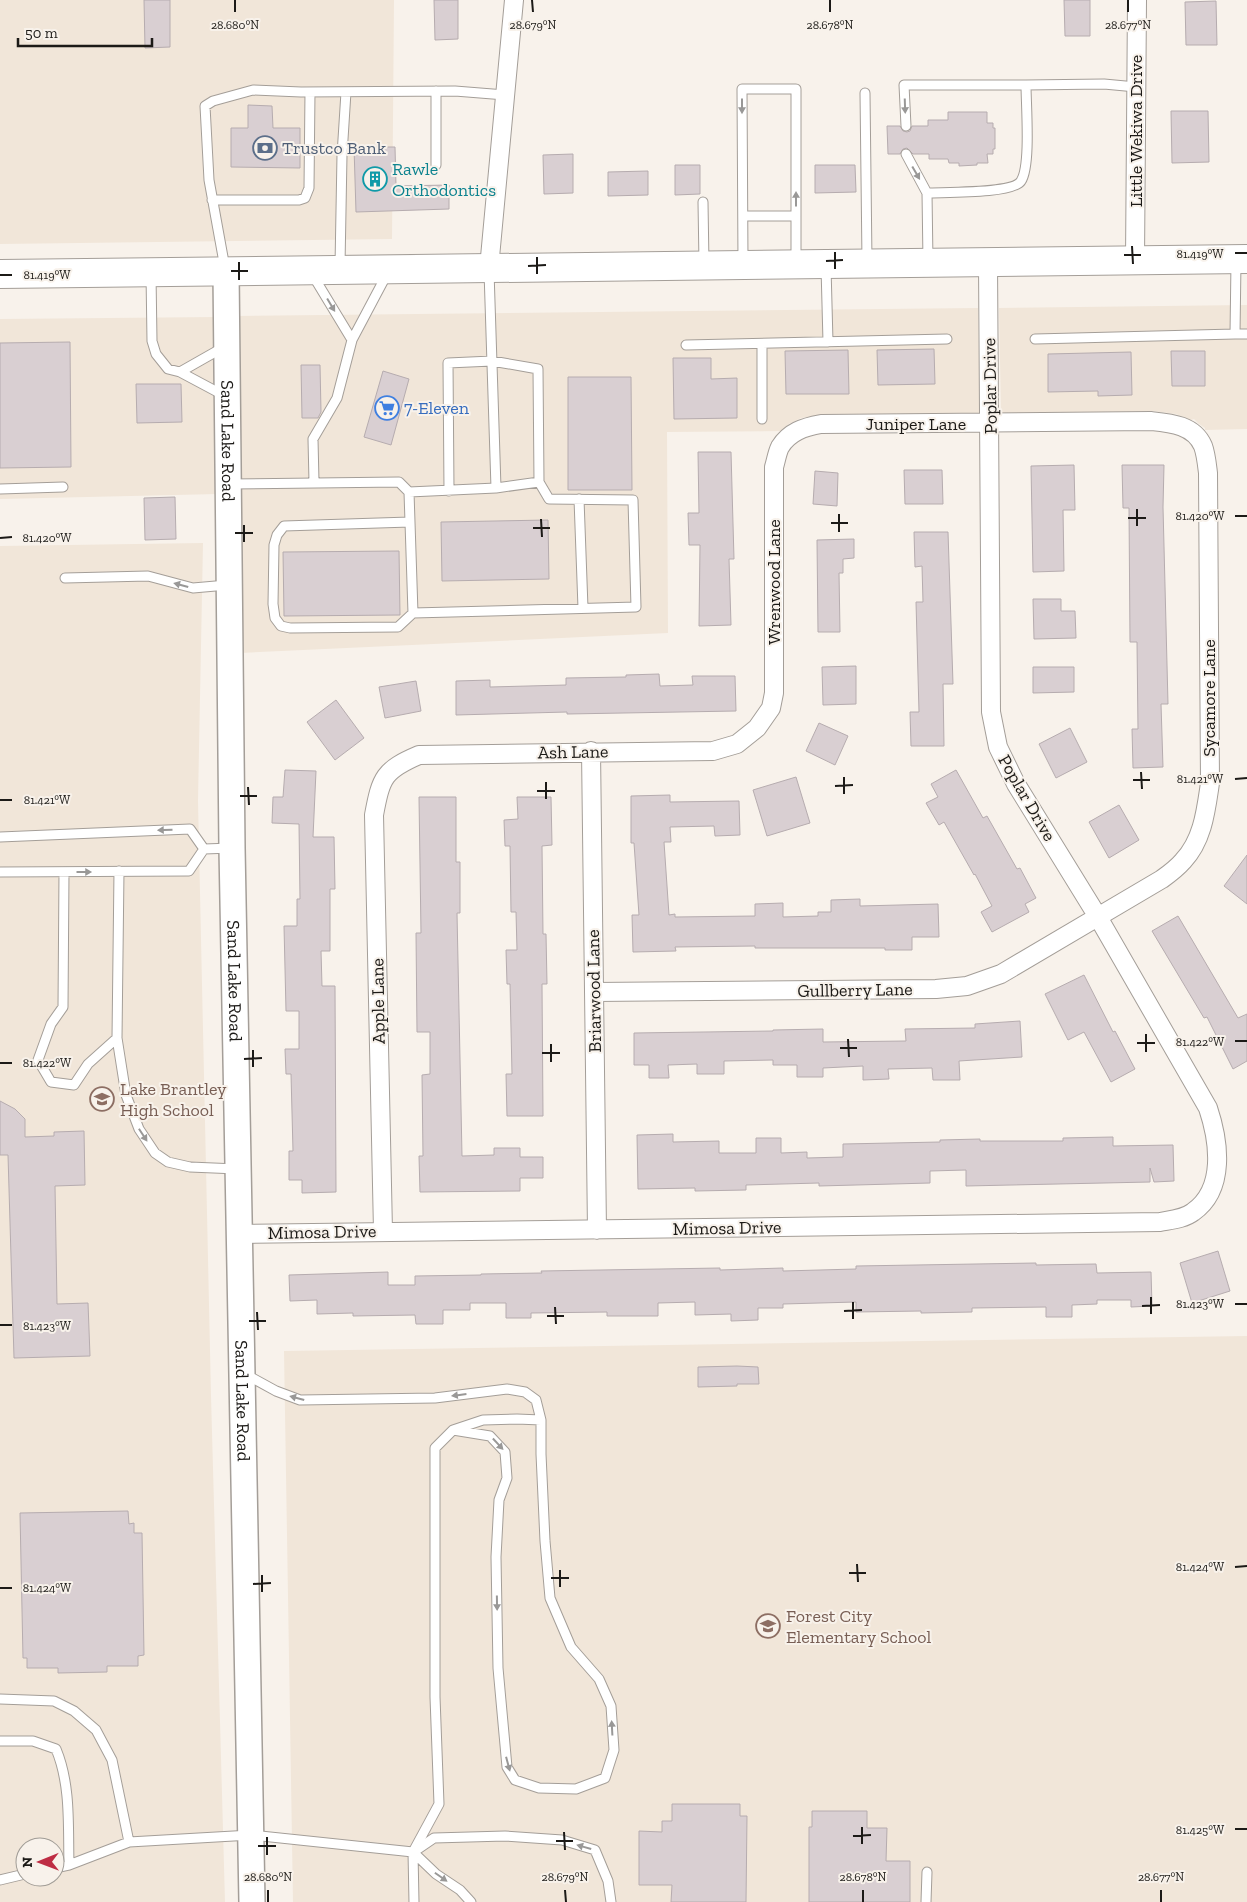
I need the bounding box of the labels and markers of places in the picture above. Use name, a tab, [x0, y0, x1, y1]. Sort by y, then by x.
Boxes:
bank icon: Trustco Bank	[252, 135, 278, 161]
place label: Trustco Bank	[282, 137, 387, 159]
place label: Rawle Orthodontics	[392, 158, 496, 201]
building icon: Rawle Orthodontics	[362, 166, 388, 192]
supermarket icon: 7-Eleven	[374, 395, 400, 421]
place label: 7-Eleven	[404, 397, 470, 419]
place label: Lake Brantley High School	[120, 1078, 227, 1121]
school or university icon: Lake Brantley High School	[89, 1086, 115, 1112]
place label: Forest City Elementary School	[786, 1605, 931, 1648]
school or university icon: Forest City Elementary School	[755, 1613, 781, 1639]

